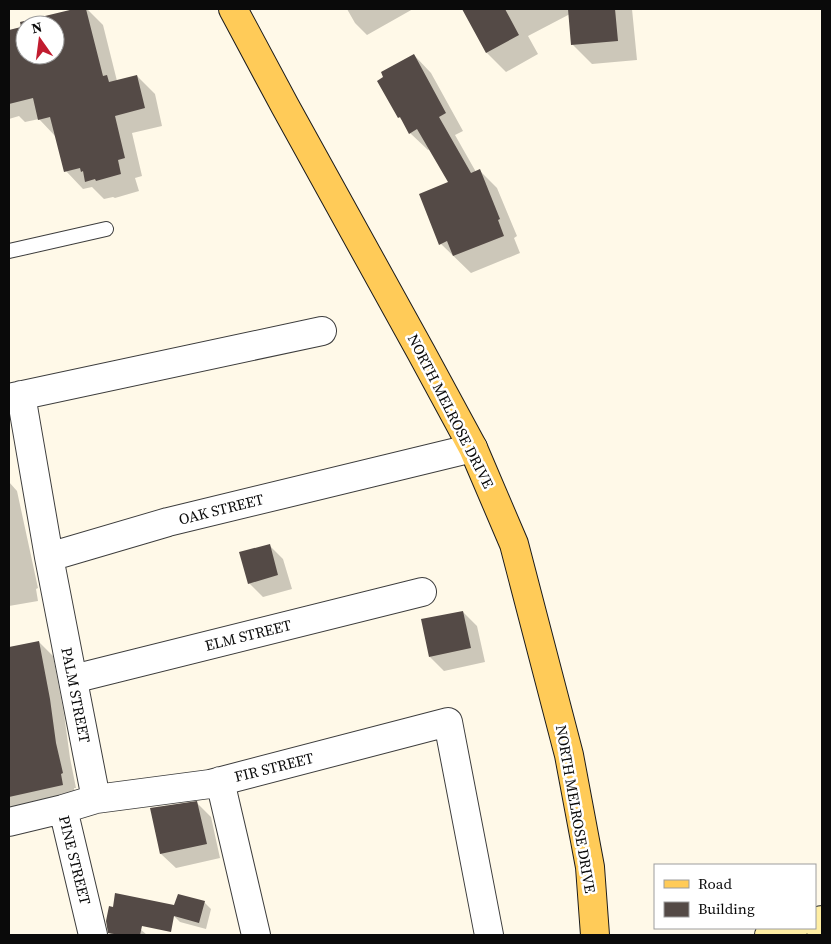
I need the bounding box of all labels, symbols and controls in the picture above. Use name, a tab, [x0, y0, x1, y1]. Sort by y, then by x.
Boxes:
north arrow	[15, 15, 65, 65]
text: N	[29, 16, 44, 38]
street label: NORTH MELROSE DRIVE	[403, 330, 499, 492]
street label: OAK STREET	[176, 488, 266, 530]
street label: ELM STREET	[203, 614, 293, 656]
street label: PALM STREET	[56, 645, 96, 745]
street label: NORTH MELROSE DRIVE	[551, 723, 601, 895]
street label: FIR STREET	[232, 747, 316, 787]
street label: PINE STREET	[54, 813, 96, 907]
legend	[654, 864, 816, 929]
text: Road	[698, 873, 732, 894]
text: Building	[698, 898, 755, 919]

